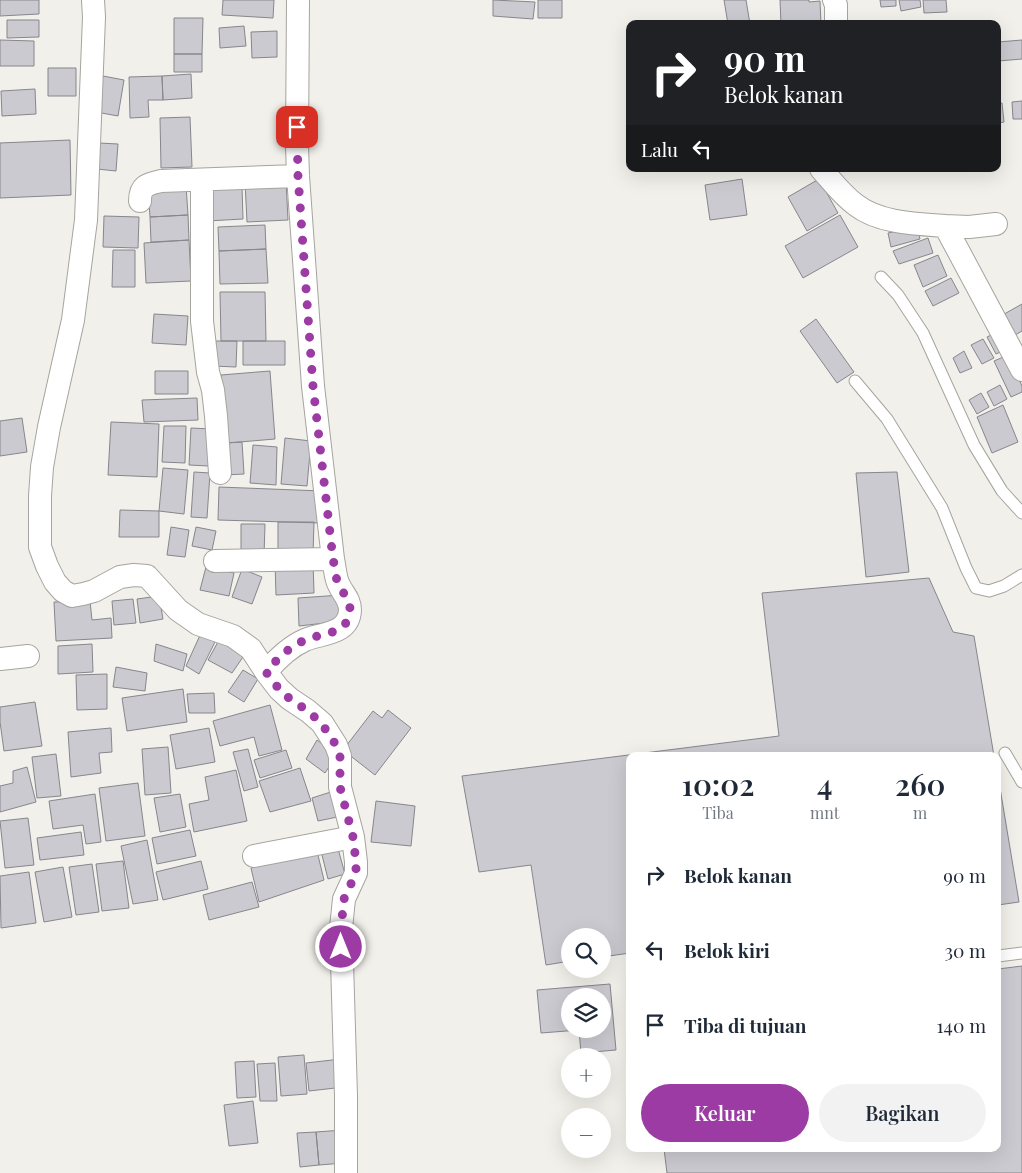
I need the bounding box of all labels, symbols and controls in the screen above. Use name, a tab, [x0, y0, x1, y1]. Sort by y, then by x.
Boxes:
text: 90 m	[724, 34, 806, 81]
icon: right	[641, 40, 706, 105]
text: Belok kanan	[724, 79, 843, 109]
pin	[276, 106, 318, 148]
icon: arrive	[283, 113, 311, 141]
icon: left	[688, 135, 716, 163]
text: Lalu	[641, 136, 678, 162]
text: 10:02	[682, 764, 754, 804]
text: 4	[817, 764, 832, 804]
text: 260	[895, 764, 945, 804]
text: Tiba	[702, 802, 734, 823]
text: mnt	[810, 802, 839, 823]
text: m	[913, 802, 927, 823]
icon: right	[641, 861, 669, 889]
text: Belok kanan	[684, 862, 792, 888]
text: 90 m	[943, 862, 986, 888]
position arrow	[314, 920, 366, 972]
map controls	[561, 928, 611, 1158]
button: search	[561, 928, 611, 978]
icon: left	[641, 936, 669, 964]
text: Belok kiri	[684, 937, 770, 963]
text: 30 m	[944, 937, 986, 963]
button: layers	[561, 988, 611, 1038]
icon: arrive	[641, 1011, 669, 1039]
text: Tiba di tujuan	[684, 1012, 806, 1038]
text: 140 m	[937, 1012, 986, 1038]
button: +	[561, 1048, 611, 1098]
button: Keluar	[641, 1084, 809, 1142]
button: Bagikan	[819, 1084, 986, 1142]
button: −	[561, 1108, 611, 1158]

